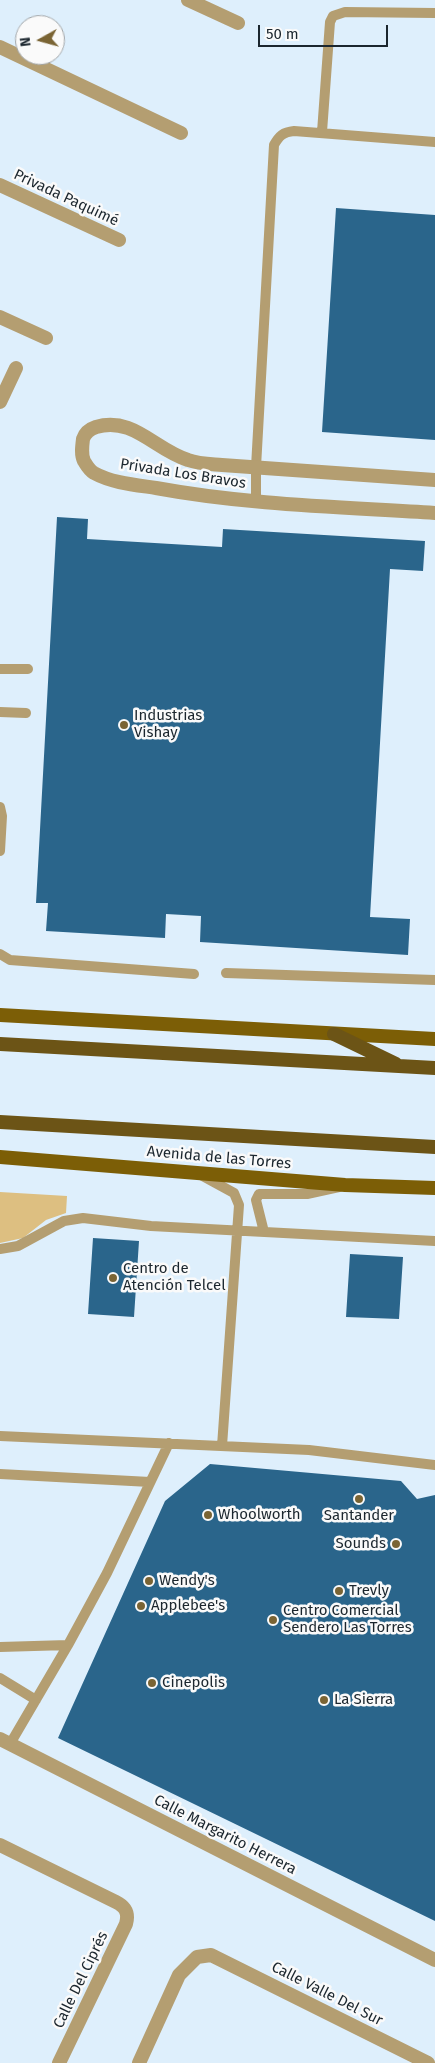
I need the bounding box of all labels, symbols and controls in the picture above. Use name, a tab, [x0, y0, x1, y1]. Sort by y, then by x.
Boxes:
north arrow	[15, 15, 65, 65]
scale bar	[260, 15, 390, 47]
text: 50 m	[266, 25, 299, 43]
text: N	[17, 36, 35, 47]
street label: Privada Paquimé	[11, 166, 121, 230]
street label: Privada Los Bravos	[119, 455, 247, 493]
place label: Industrias Vishay	[134, 707, 202, 742]
marker: Industrias Vishay	[118, 719, 130, 731]
street label: Avenida de las Torres	[146, 1143, 292, 1173]
place label: Centro de Atención Telcel	[123, 1260, 226, 1295]
marker: Centro de Atención Telcel	[107, 1272, 119, 1284]
marker: Santander	[353, 1493, 365, 1505]
place label: Whoolworth	[218, 1506, 301, 1524]
place label: Santander	[324, 1507, 394, 1525]
marker: Whoolworth	[202, 1509, 214, 1521]
place label: Sounds	[336, 1535, 386, 1553]
marker: Sounds	[390, 1538, 402, 1550]
place label: Wendy's	[159, 1572, 215, 1590]
marker: Wendy's	[143, 1575, 155, 1587]
place label: Trevly	[349, 1582, 389, 1600]
marker: Trevly	[333, 1585, 345, 1597]
place label: Applebee's	[151, 1597, 225, 1615]
marker: Applebee's	[135, 1600, 147, 1612]
place label: Centro Comercial Sendero Las Torres	[283, 1602, 412, 1637]
marker: Centro Comercial Sendero Las Torres	[267, 1614, 279, 1626]
place label: Cinepolis	[162, 1674, 225, 1692]
marker: Cinepolis	[146, 1677, 158, 1689]
place label: La Sierra	[334, 1691, 393, 1709]
marker: La Sierra	[318, 1694, 330, 1706]
street label: Calle Margarito Herrera	[151, 1791, 299, 1879]
street label: Calle Del Ciprés	[50, 1929, 112, 2031]
street label: Calle Valle Del Sur	[268, 1958, 386, 2030]

